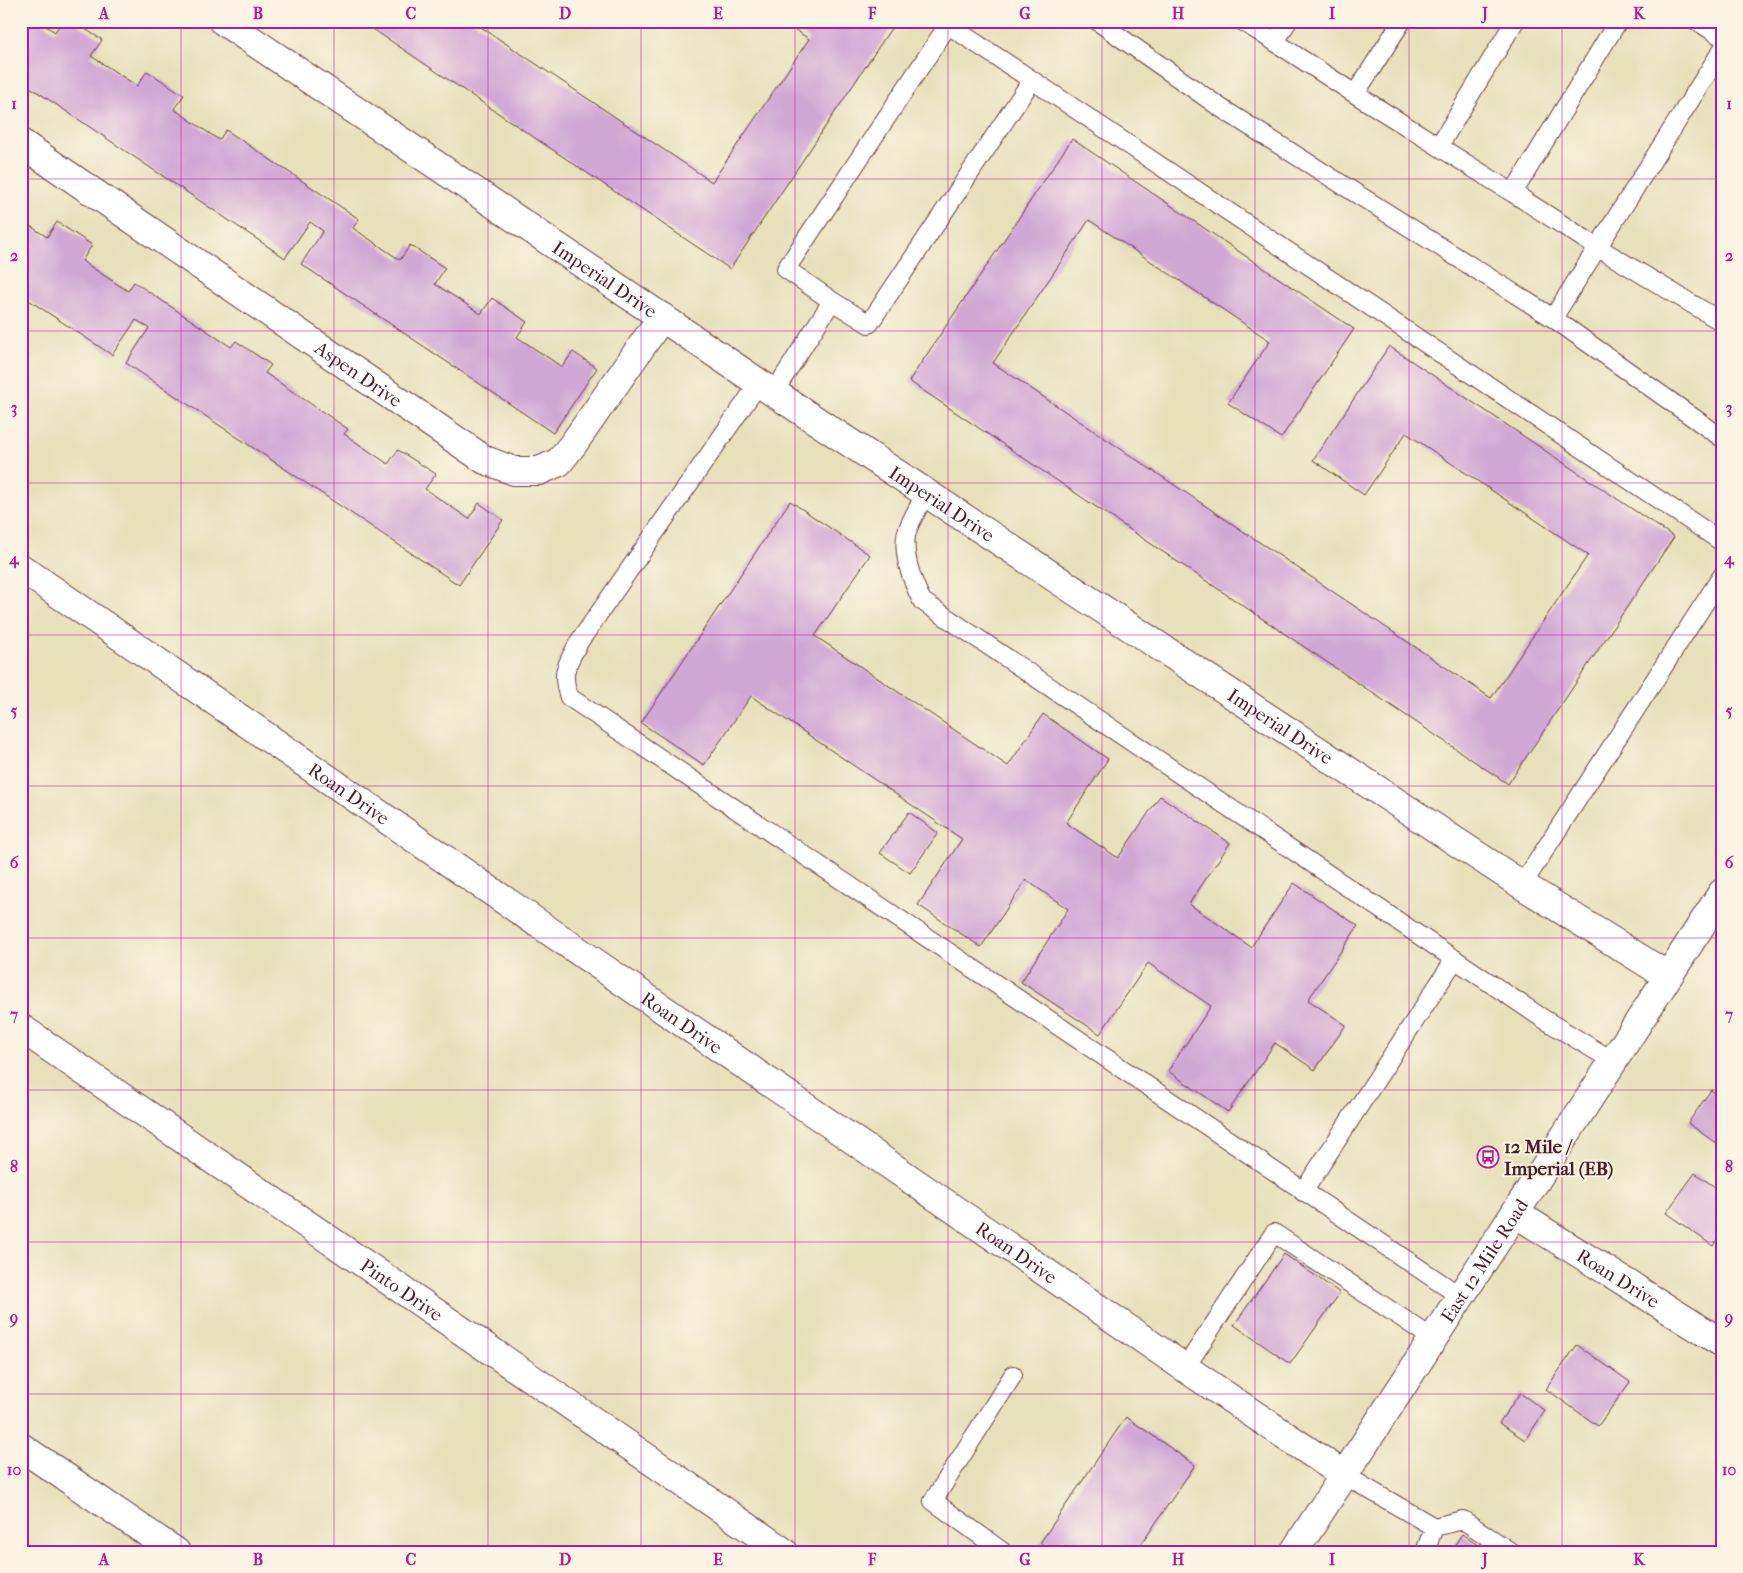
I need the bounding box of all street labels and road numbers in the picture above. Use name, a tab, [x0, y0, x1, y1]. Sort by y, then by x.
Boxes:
street label: Imperial Drive	[548, 237, 661, 323]
street label: Aspen Drive	[310, 337, 406, 412]
street label: Imperial Drive	[885, 462, 998, 547]
street label: Imperial Drive	[1223, 684, 1337, 769]
street label: Roan Drive	[304, 759, 393, 830]
street label: Roan Drive	[637, 988, 726, 1059]
street label: East 12 Mile Road	[1437, 1195, 1533, 1327]
street label: Roan Drive	[971, 1217, 1061, 1289]
street label: Roan Drive	[1572, 1245, 1663, 1313]
street label: Pinto Drive	[356, 1254, 447, 1326]

